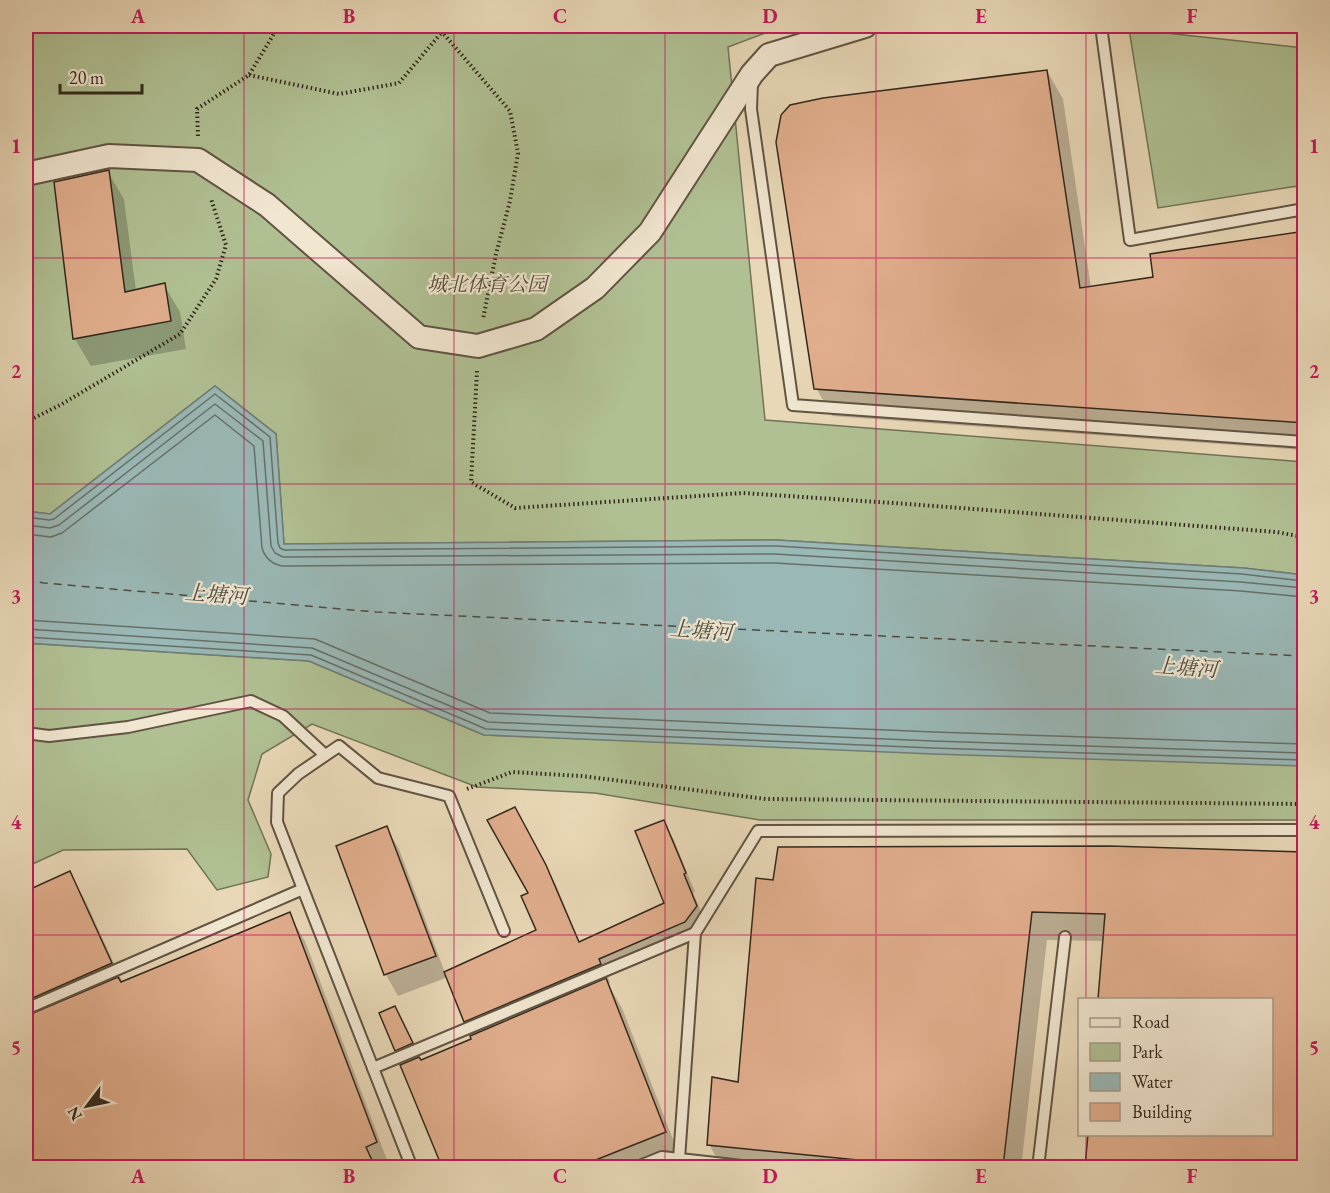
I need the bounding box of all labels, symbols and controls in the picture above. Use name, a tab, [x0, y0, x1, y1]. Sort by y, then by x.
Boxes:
text: A	[130, 3, 146, 29]
text: B	[343, 3, 355, 29]
text: C	[553, 3, 567, 29]
text: D	[762, 3, 778, 29]
text: E	[975, 3, 987, 29]
text: F	[1187, 3, 1198, 29]
scale bar	[60, 57, 142, 95]
text: 20 m	[69, 66, 104, 89]
text: 1	[11, 133, 21, 159]
text: 1	[1309, 133, 1319, 159]
park label: 城北体育公园	[427, 271, 550, 297]
text: 2	[11, 358, 22, 384]
text: 2	[1309, 358, 1320, 384]
water label: 上塘河	[184, 578, 252, 610]
text: 3	[11, 583, 21, 609]
text: 3	[1309, 583, 1319, 609]
water label: 上塘河	[669, 614, 737, 646]
water label: 上塘河	[1154, 651, 1222, 683]
text: 4	[11, 809, 22, 835]
text: 4	[1309, 809, 1320, 835]
legend	[1078, 998, 1273, 1136]
text: Road	[1132, 1010, 1171, 1033]
text: 5	[11, 1034, 21, 1060]
text: 5	[1309, 1034, 1319, 1060]
text: Park	[1132, 1040, 1163, 1063]
text: Water	[1132, 1070, 1173, 1093]
north arrow	[57, 1076, 117, 1136]
text: Building	[1132, 1100, 1192, 1123]
text: N	[62, 1103, 87, 1125]
text: A	[130, 1163, 146, 1189]
text: B	[343, 1163, 355, 1189]
text: C	[553, 1163, 567, 1189]
text: D	[762, 1163, 778, 1189]
text: E	[975, 1163, 987, 1189]
text: F	[1187, 1163, 1198, 1189]

